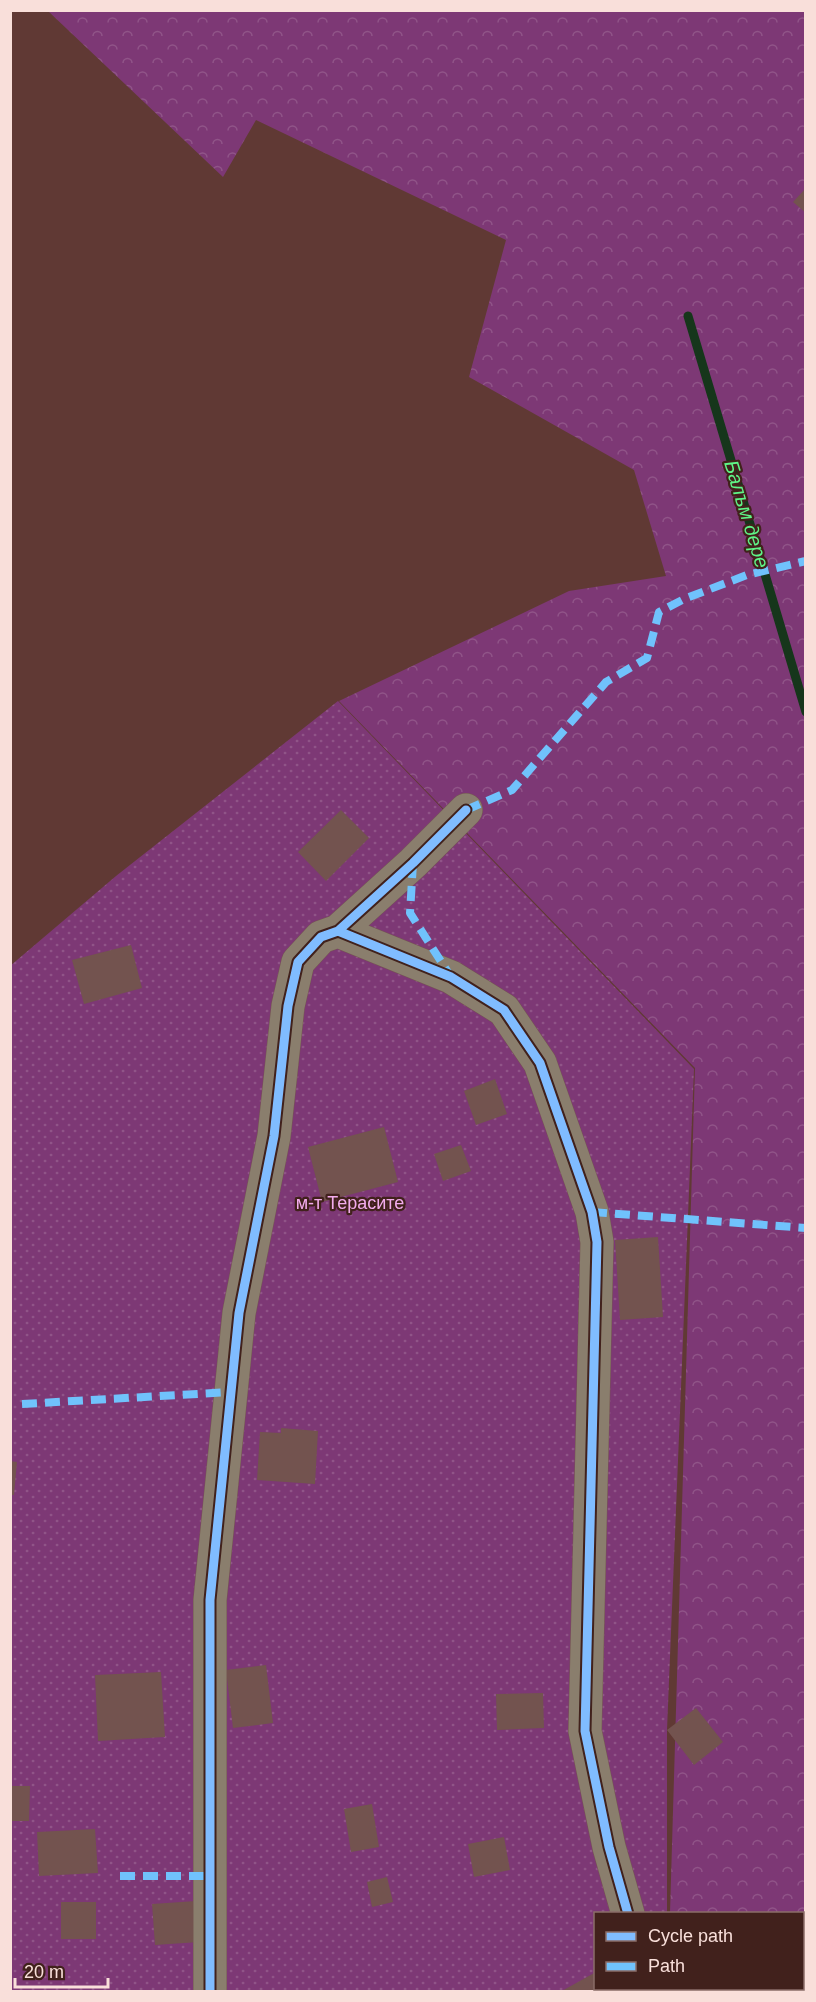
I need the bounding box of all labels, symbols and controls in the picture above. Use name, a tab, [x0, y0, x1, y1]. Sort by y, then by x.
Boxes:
water label: Балъм дере	[720, 458, 774, 570]
park label: м-т Терасите	[296, 1193, 404, 1213]
legend	[594, 1912, 804, 1990]
text: Cycle path	[648, 1926, 733, 1946]
scale bar	[15, 1951, 108, 1989]
text: Path	[648, 1956, 685, 1976]
text: 20 m	[24, 1962, 64, 1982]

